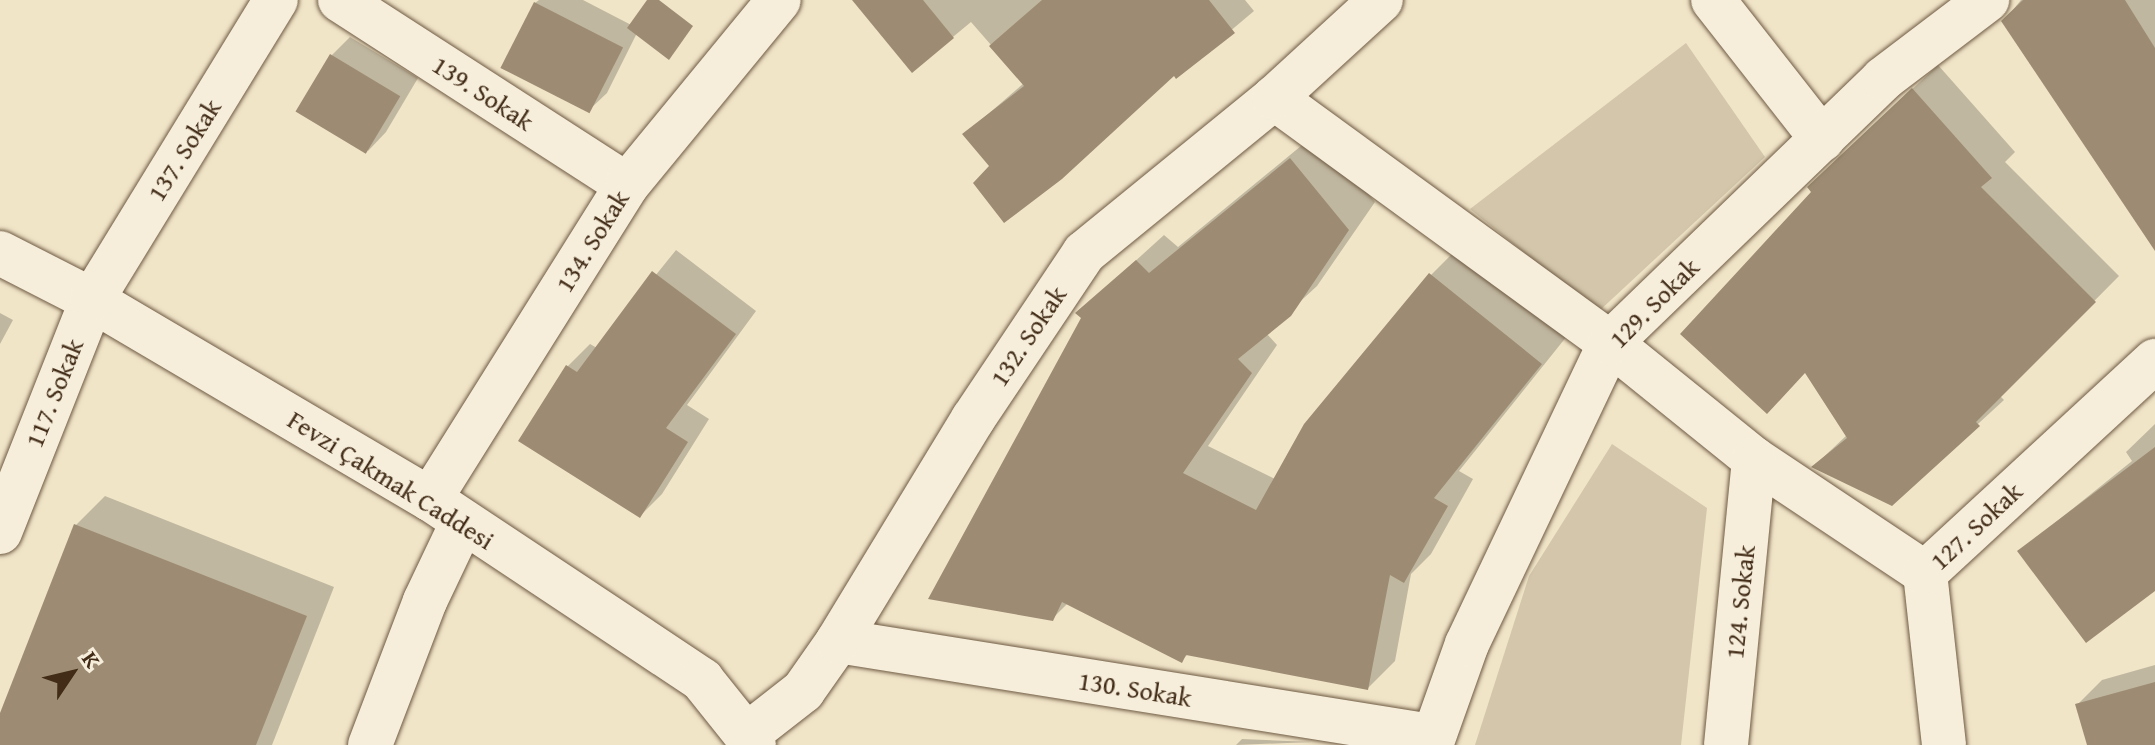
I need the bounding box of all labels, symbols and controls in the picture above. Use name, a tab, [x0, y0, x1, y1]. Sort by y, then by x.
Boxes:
street label: 139. Sokak	[427, 49, 539, 137]
street label: 137. Sokak	[141, 93, 227, 207]
street label: 134. Sokak	[549, 184, 635, 298]
street label: 129. Sokak	[1603, 252, 1705, 354]
street label: 132. Sokak	[983, 280, 1073, 392]
street label: 117. Sokak	[18, 334, 90, 452]
street label: Fevzi Çakmak Caddesi	[282, 404, 500, 556]
street label: 127. Sokak	[1924, 476, 2028, 576]
street label: 124. Sokak	[1719, 544, 1761, 660]
north arrow	[32, 633, 112, 713]
text: K	[75, 644, 109, 674]
street label: 130. Sokak	[1076, 665, 1194, 713]

